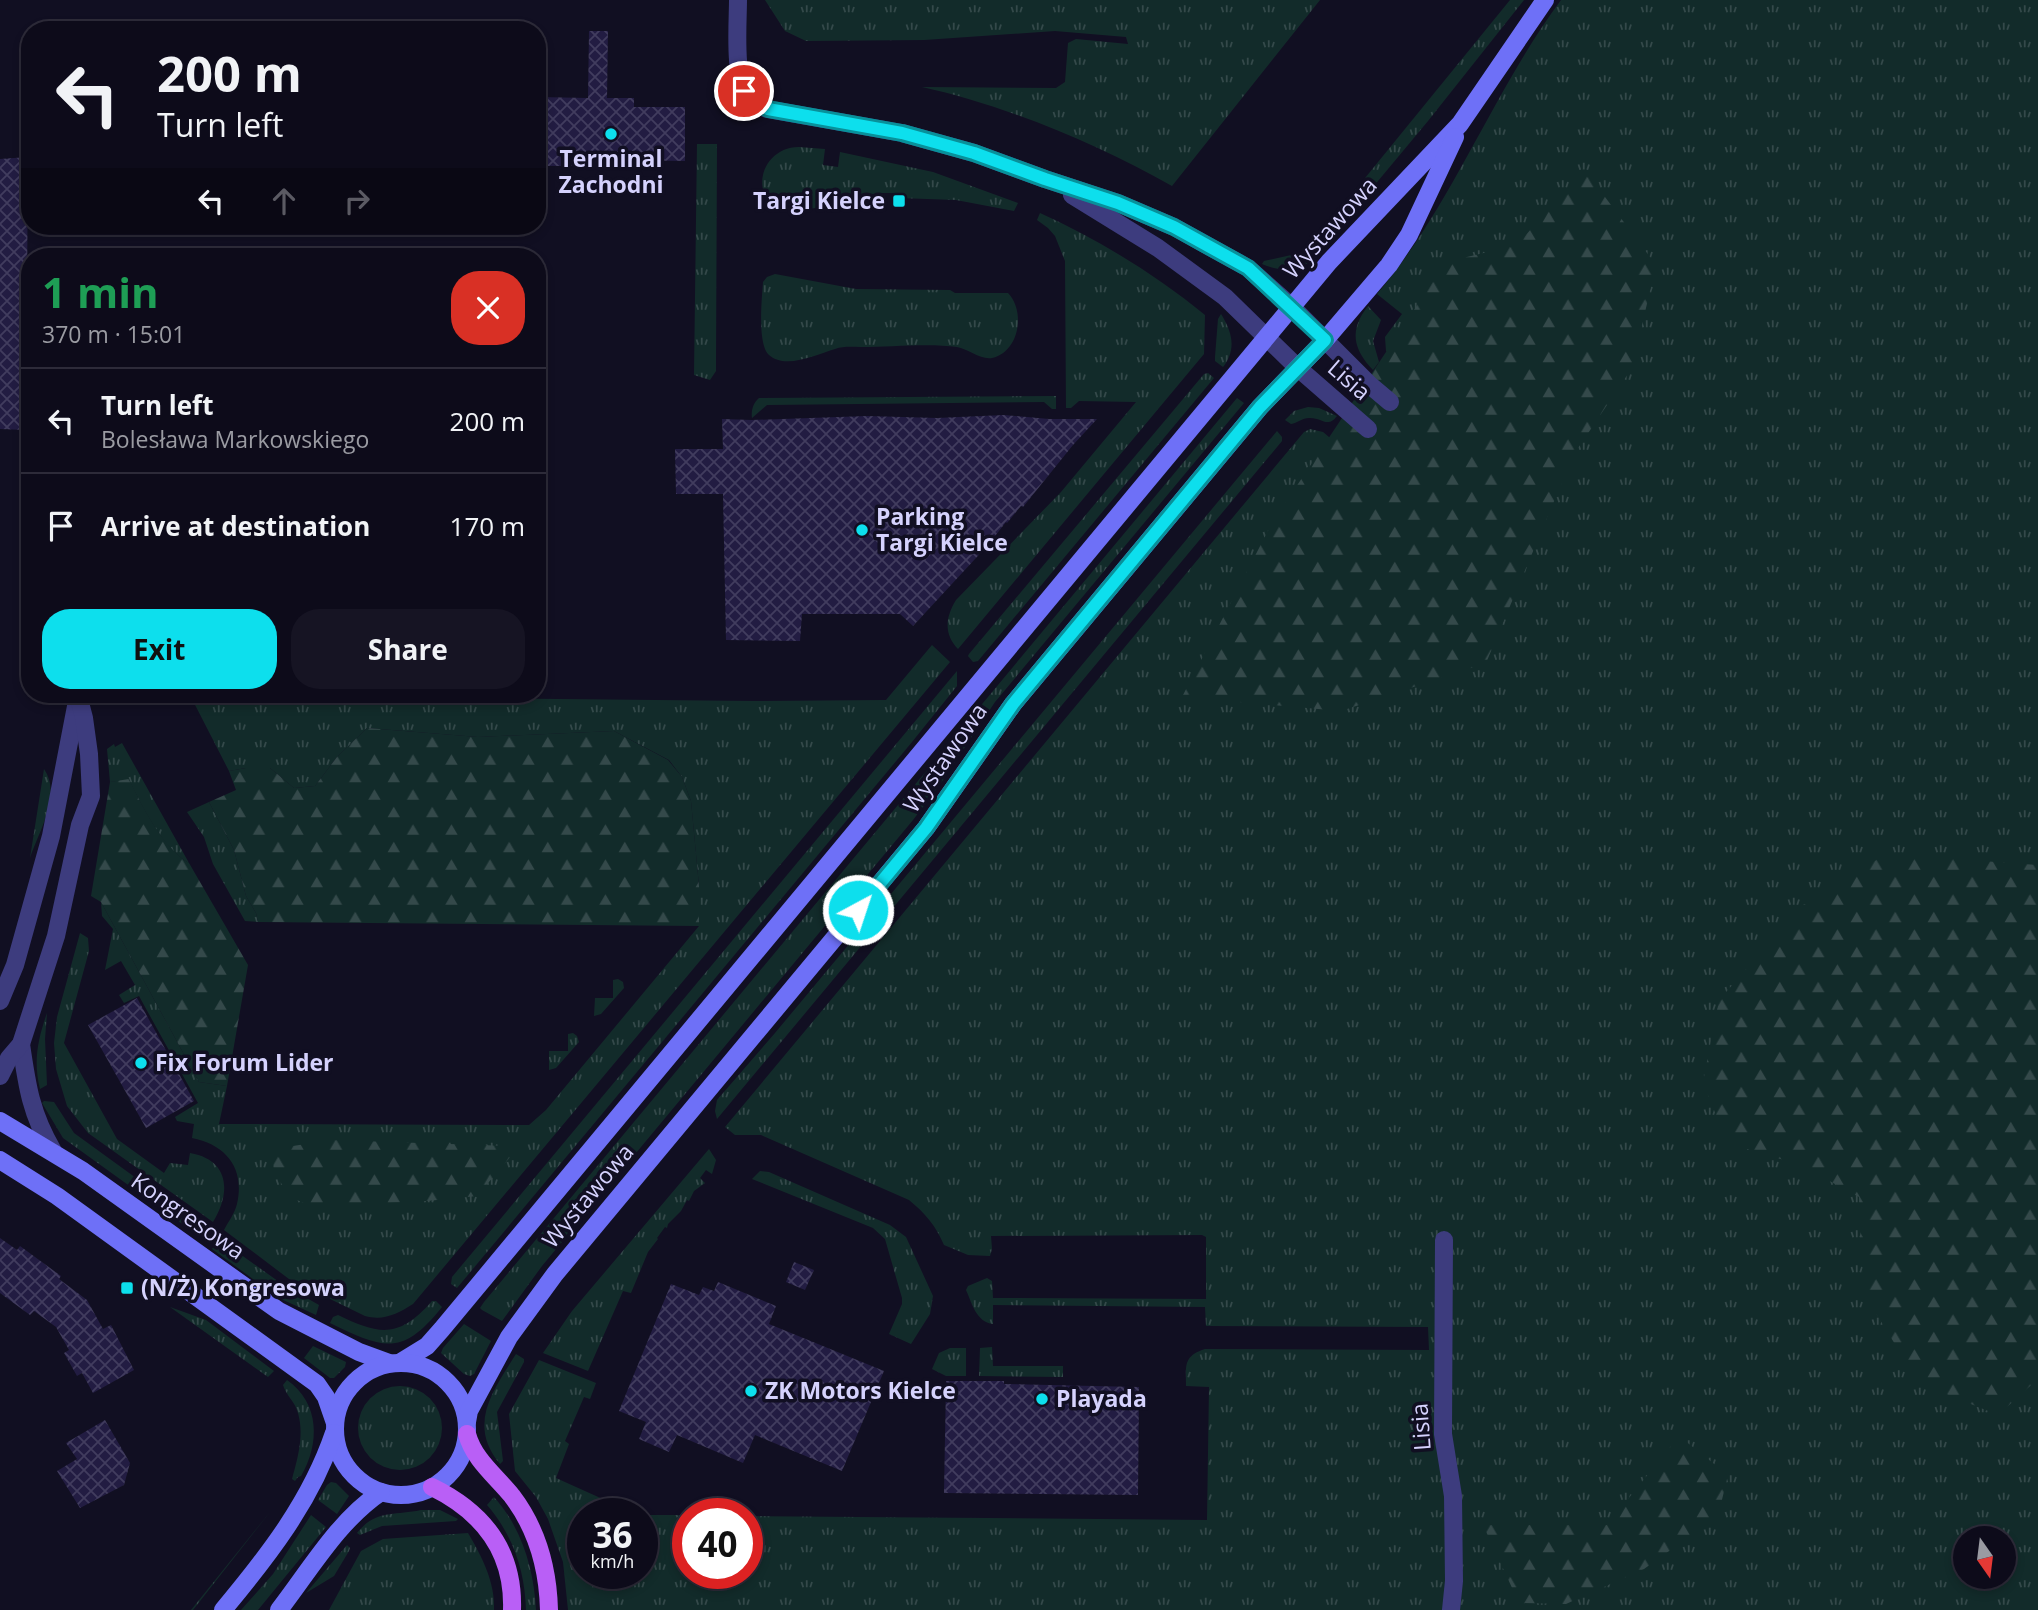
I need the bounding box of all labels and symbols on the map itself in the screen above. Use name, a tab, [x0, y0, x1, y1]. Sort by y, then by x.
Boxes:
pin	[714, 61, 774, 121]
marker: Terminal Zachodni	[603, 126, 619, 142]
place label: Terminal Zachodni	[558, 142, 664, 200]
street label: Wystawowa	[1275, 169, 1384, 285]
place label: Targi Kielce	[753, 184, 885, 216]
marker: Targi Kielce	[891, 193, 907, 209]
street label: Lisia	[1321, 352, 1378, 407]
place label: Parking Targi Kielce	[876, 500, 1008, 558]
marker: Parking Targi Kielce	[854, 522, 870, 538]
street label: Wystawowa	[895, 696, 994, 819]
position arrow	[821, 873, 895, 947]
place label: Fix Forum Lider	[155, 1046, 334, 1078]
marker: Fix Forum Lider	[133, 1055, 149, 1071]
street label: Wystawowa	[534, 1136, 640, 1254]
street label: Kongresowa	[125, 1164, 252, 1266]
place label: (N/Ż) Kongresowa	[141, 1271, 345, 1303]
marker: (N/Ż) Kongresowa	[119, 1280, 135, 1296]
place label: ZK Motors Kielce	[765, 1374, 956, 1406]
place label: Playada	[1056, 1382, 1147, 1414]
marker: ZK Motors Kielce	[743, 1383, 759, 1399]
marker: Playada	[1034, 1391, 1050, 1407]
street label: Lisia	[1402, 1402, 1438, 1452]
speed limit sign: 40	[672, 1498, 763, 1589]
north arrow	[1953, 1526, 2016, 1589]

